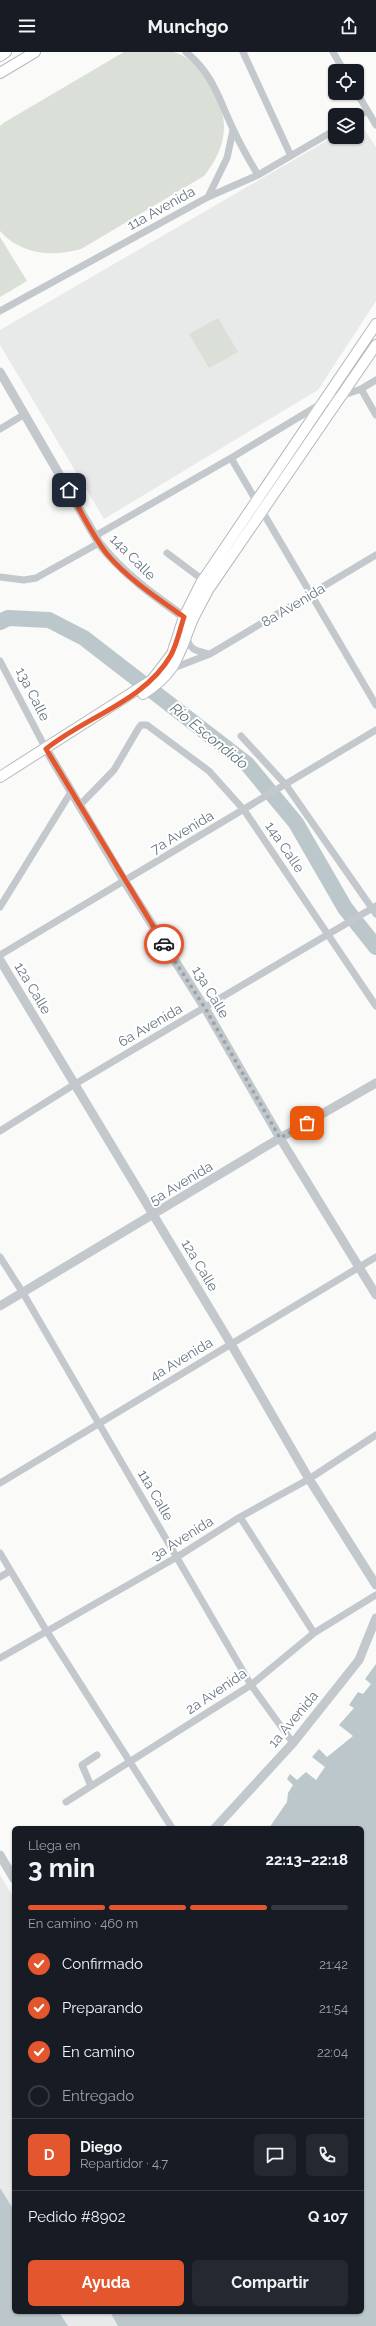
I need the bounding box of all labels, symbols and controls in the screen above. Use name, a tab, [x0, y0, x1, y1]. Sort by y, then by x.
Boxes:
icon: menu	[16, 15, 38, 37]
icon: share	[338, 15, 360, 37]
text: Munchgo	[148, 16, 228, 37]
map controls	[328, 64, 364, 144]
button: locate	[328, 64, 364, 100]
button: layers	[328, 108, 364, 144]
street label: 11a Avenida	[124, 183, 198, 233]
pin	[52, 473, 86, 507]
icon: home	[58, 479, 80, 501]
street label: 14a Calle	[107, 531, 159, 583]
street label: 8a Avenida	[258, 580, 328, 630]
street label: 13a Calle	[13, 665, 53, 723]
water label: Río Escondido	[166, 699, 252, 773]
street label: 7a Avenida	[148, 807, 216, 857]
street label: 14a Calle	[262, 819, 308, 875]
courier	[144, 924, 184, 964]
icon: car	[153, 933, 175, 955]
street label: 12a Calle	[11, 959, 55, 1017]
street label: 13a Calle	[189, 963, 233, 1021]
street label: 6a Avenida	[115, 1000, 185, 1050]
pin	[290, 1106, 324, 1140]
icon: bag	[296, 1112, 318, 1134]
street label: 5a Avenida	[147, 1158, 215, 1208]
street label: 12a Calle	[178, 1236, 222, 1294]
street label: 4a Avenida	[147, 1334, 215, 1384]
street label: 11a Calle	[135, 1467, 177, 1523]
street label: 3a Avenida	[148, 1513, 216, 1563]
street label: 2a Avenida	[182, 1665, 250, 1717]
street label: 1a Avenida	[265, 1688, 321, 1750]
text: Llega en	[28, 1838, 80, 1853]
text: 22:13–22:18	[265, 1851, 348, 1869]
text: 3 min	[28, 1853, 95, 1883]
text: En camino · 460 m	[28, 1916, 138, 1931]
icon: check	[28, 1953, 50, 1975]
text: Confirmado	[62, 1955, 143, 1973]
text: 21:42	[319, 1957, 348, 1972]
icon: check	[28, 1997, 50, 2019]
text: Preparando	[62, 1999, 143, 2017]
text: 21:54	[319, 2001, 348, 2016]
icon: check	[28, 2041, 50, 2063]
text: En camino	[62, 2043, 135, 2061]
text: 22:04	[317, 2045, 348, 2060]
text: Entregado	[62, 2087, 134, 2105]
button: chat	[254, 2134, 296, 2176]
button: phone	[306, 2134, 348, 2176]
text: Diego	[80, 2138, 122, 2156]
text: D	[44, 2146, 54, 2164]
text: Repartidor · 4.7	[80, 2156, 168, 2171]
text: Pedido #8902	[28, 2208, 126, 2226]
text: Q 107	[308, 2208, 348, 2226]
button: Ayuda	[28, 2260, 184, 2306]
button: Compartir	[192, 2260, 348, 2306]

